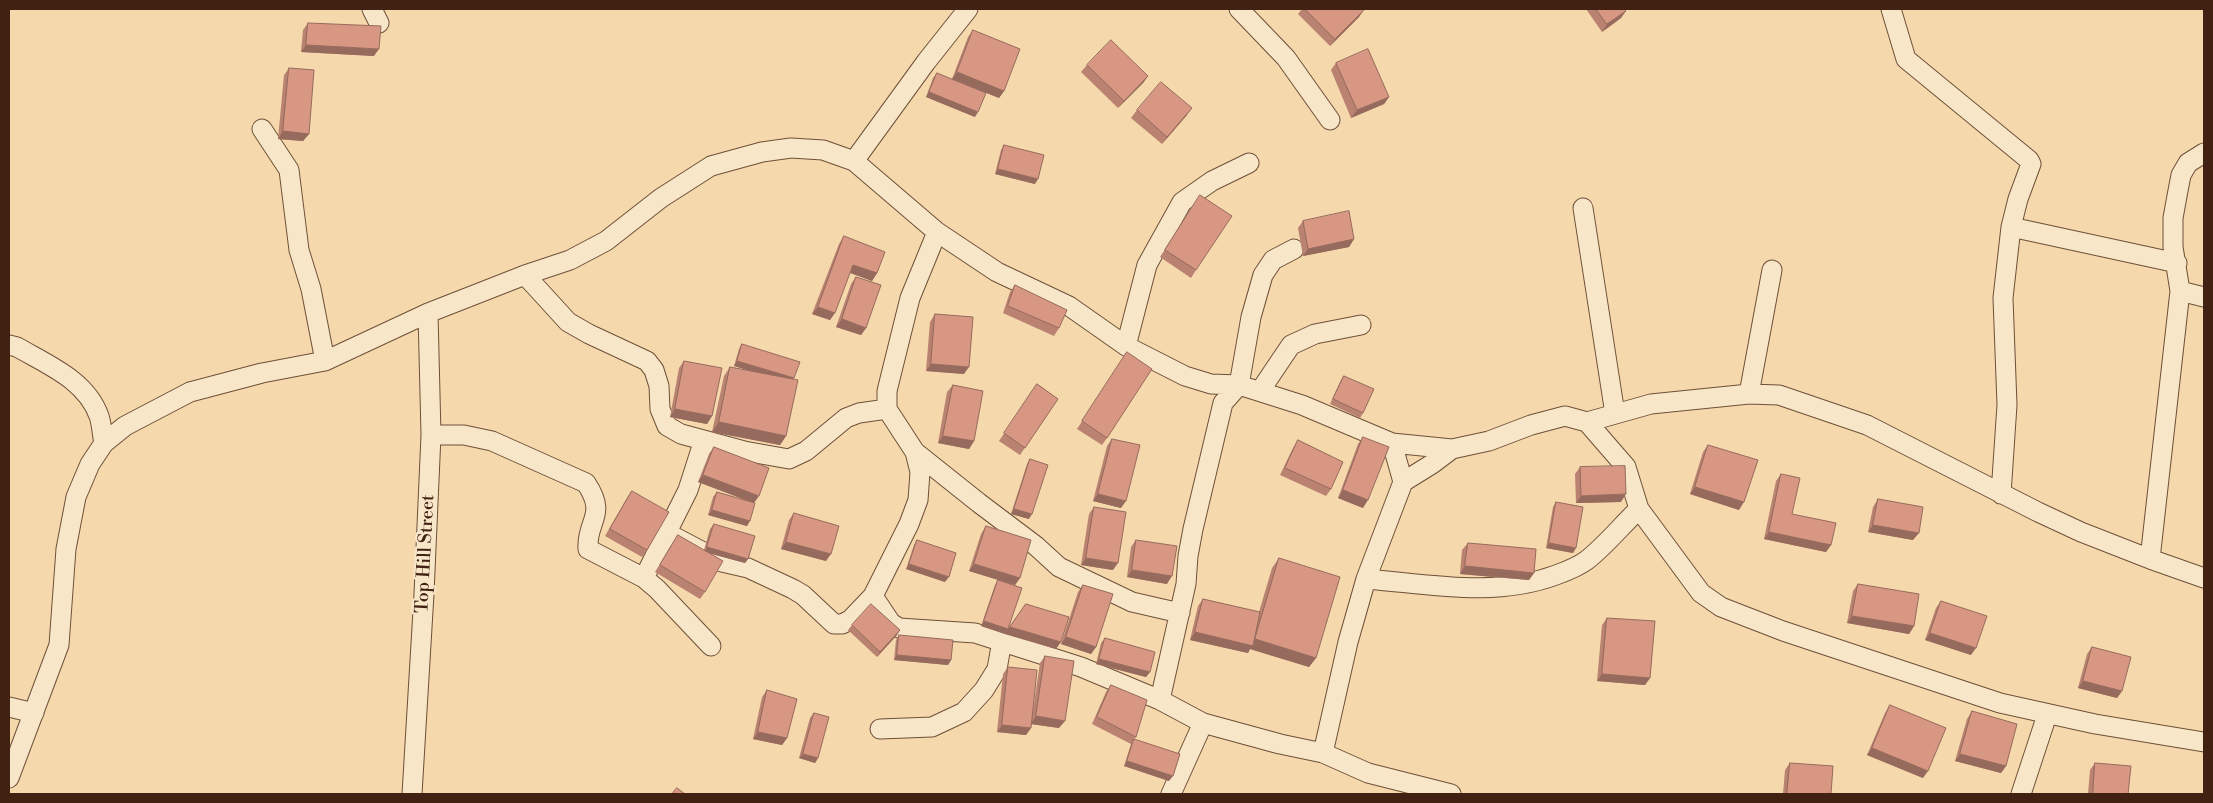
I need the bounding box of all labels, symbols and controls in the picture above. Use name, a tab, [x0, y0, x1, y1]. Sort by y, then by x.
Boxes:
street label: Top Hill Street	[412, 494, 440, 614]

